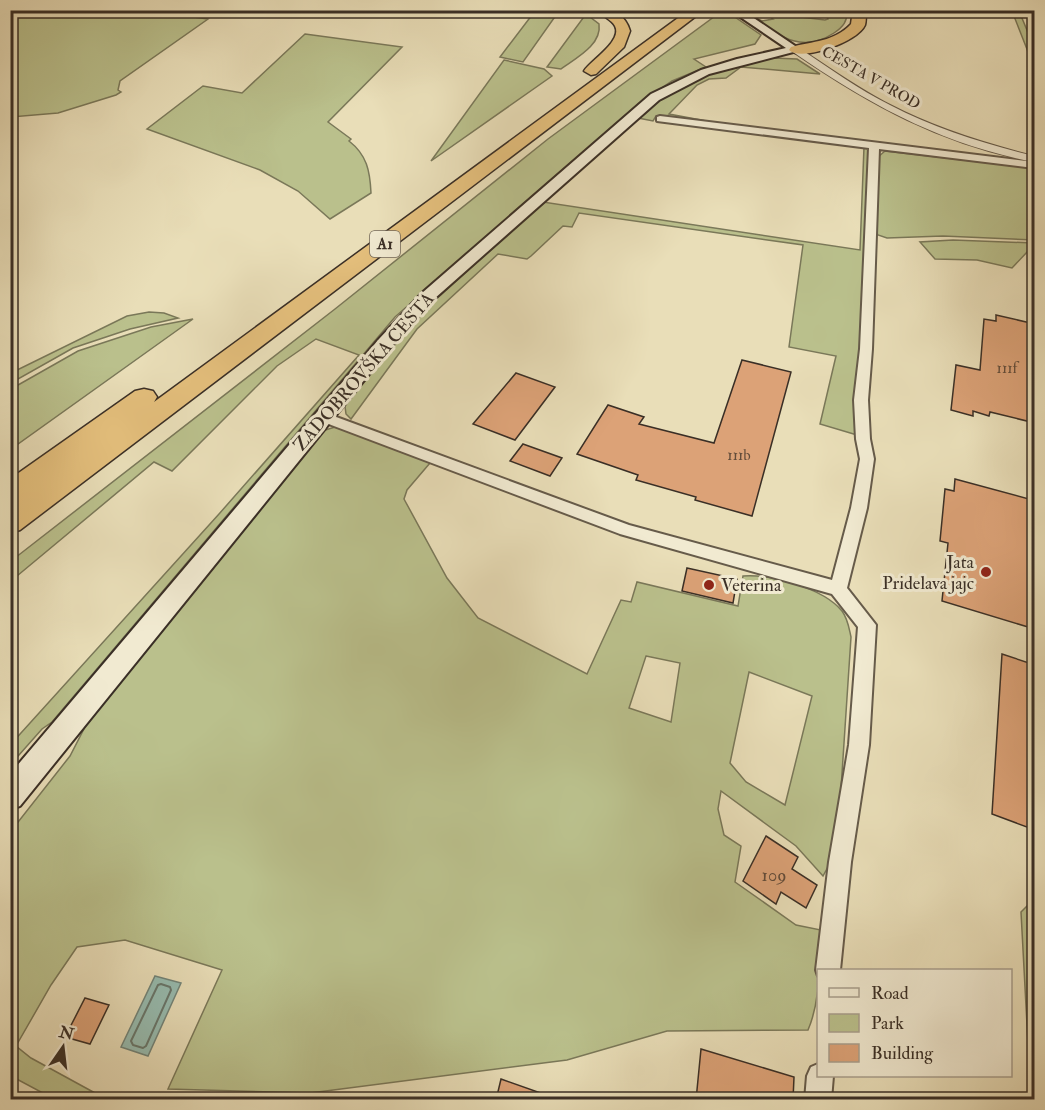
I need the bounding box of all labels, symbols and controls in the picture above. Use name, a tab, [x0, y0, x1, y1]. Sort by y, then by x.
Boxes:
street label: CESTA V PROD	[818, 42, 924, 114]
road number: A1	[370, 231, 400, 257]
street label: ZADOBROVŠKA CESTA	[288, 287, 440, 456]
house number: 111f	[997, 359, 1020, 378]
house number: 111b	[727, 446, 751, 465]
place label: Jata Pridelava jajc	[882, 551, 975, 595]
marker: Jata Pridelava jajc	[979, 565, 993, 579]
place label: Veterina	[721, 574, 782, 597]
marker: Veterina	[702, 578, 716, 592]
house number: 109	[762, 864, 786, 887]
legend	[817, 969, 1012, 1077]
text: Road	[871, 982, 909, 1005]
text: Park	[871, 1012, 904, 1035]
north arrow	[33, 1017, 93, 1077]
text: N	[56, 1022, 76, 1045]
text: Building	[871, 1042, 934, 1065]

